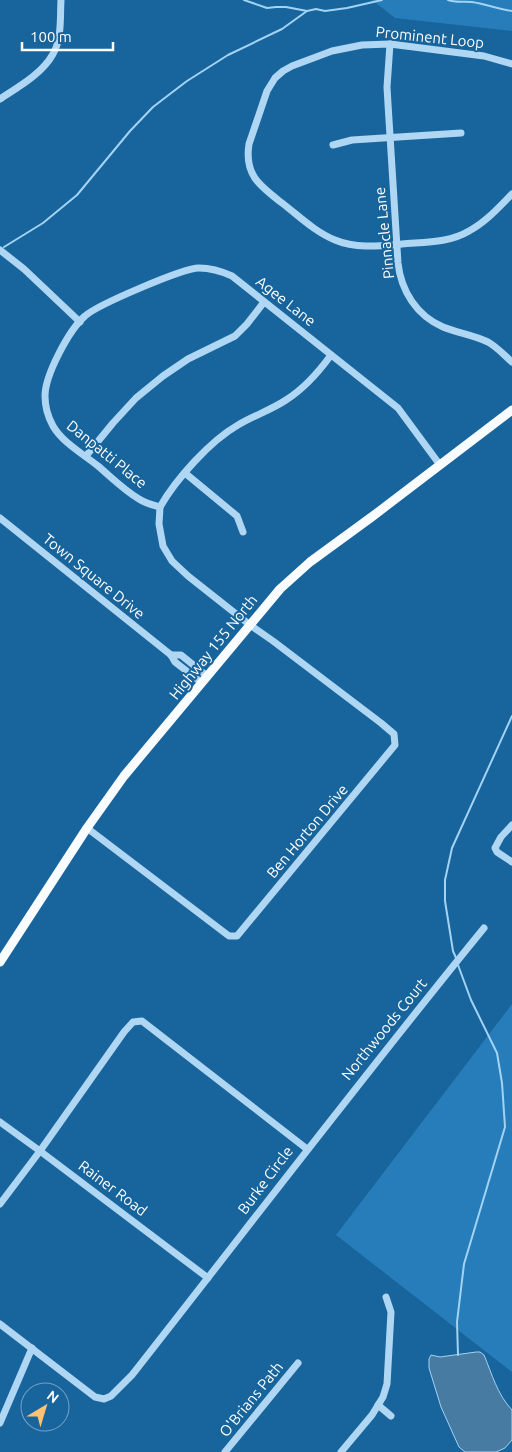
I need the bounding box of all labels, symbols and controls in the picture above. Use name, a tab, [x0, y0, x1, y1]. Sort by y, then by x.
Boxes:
scale bar	[22, 20, 114, 52]
street label: Prominent Loop	[375, 23, 485, 51]
text: 100 m	[30, 28, 72, 45]
street label: Pinnacle Lane	[371, 186, 397, 280]
street label: Agee Lane	[253, 273, 319, 329]
street label: Danpatti Place	[64, 417, 150, 491]
street label: Town Square Drive	[40, 530, 148, 622]
street label: Highway 155 North	[166, 591, 260, 703]
street label: Ben Horton Drive	[263, 781, 351, 881]
street label: Northwoods Court	[338, 975, 430, 1083]
street label: Burke Circle	[234, 1143, 296, 1217]
street label: Rainer Road	[75, 1157, 151, 1219]
street label: O'Brians Path	[216, 1358, 286, 1440]
north arrow	[20, 1382, 70, 1432]
text: N	[44, 1387, 62, 1406]

